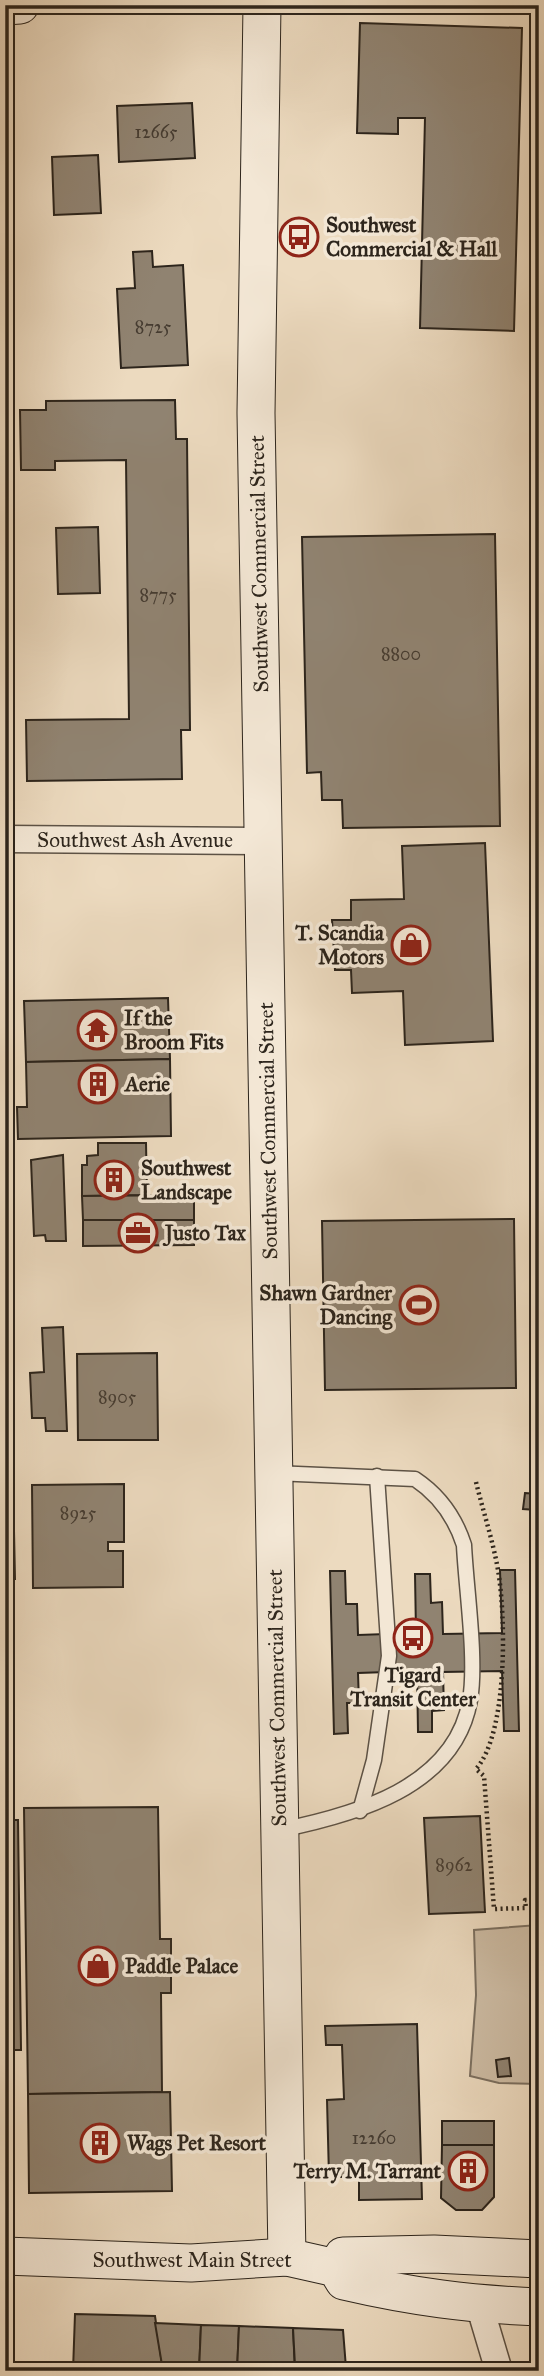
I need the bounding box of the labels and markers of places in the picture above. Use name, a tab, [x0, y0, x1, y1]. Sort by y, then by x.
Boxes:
place label: Southwest Commercial & Hall	[326, 212, 498, 262]
bus stop icon: Southwest Commercial & Hall	[278, 216, 320, 258]
place label: T. Scandia Motors	[294, 920, 385, 970]
shop icon: T. Scandia Motors	[390, 924, 432, 966]
place label: If the Broom Fits	[124, 1005, 224, 1055]
temple icon: If the Broom Fits	[76, 1009, 118, 1051]
building icon: Aerie	[77, 1063, 119, 1105]
place label: Aerie	[123, 1071, 170, 1097]
place label: Southwest Landscape	[141, 1155, 232, 1205]
building icon: Southwest Landscape	[93, 1159, 135, 1201]
office icon: Justo Tax	[117, 1212, 159, 1254]
place label: Justo Tax	[162, 1220, 247, 1247]
place label: Shawn Gardner Dancing	[259, 1280, 393, 1330]
sports icon: Shawn Gardner Dancing	[398, 1284, 440, 1326]
bus stop icon: Tigard Transit Center	[392, 1617, 434, 1659]
place label: Tigard Transit Center	[349, 1662, 477, 1712]
shop icon: Paddle Palace	[77, 1945, 119, 1987]
place label: Paddle Palace	[125, 1953, 238, 1979]
building icon: Wags Pet Resort	[79, 2122, 121, 2164]
place label: Wags Pet Resort	[127, 2130, 267, 2156]
building icon: Terry M. Tarrant	[447, 2150, 489, 2192]
place label: Terry M. Tarrant	[293, 2158, 442, 2184]

